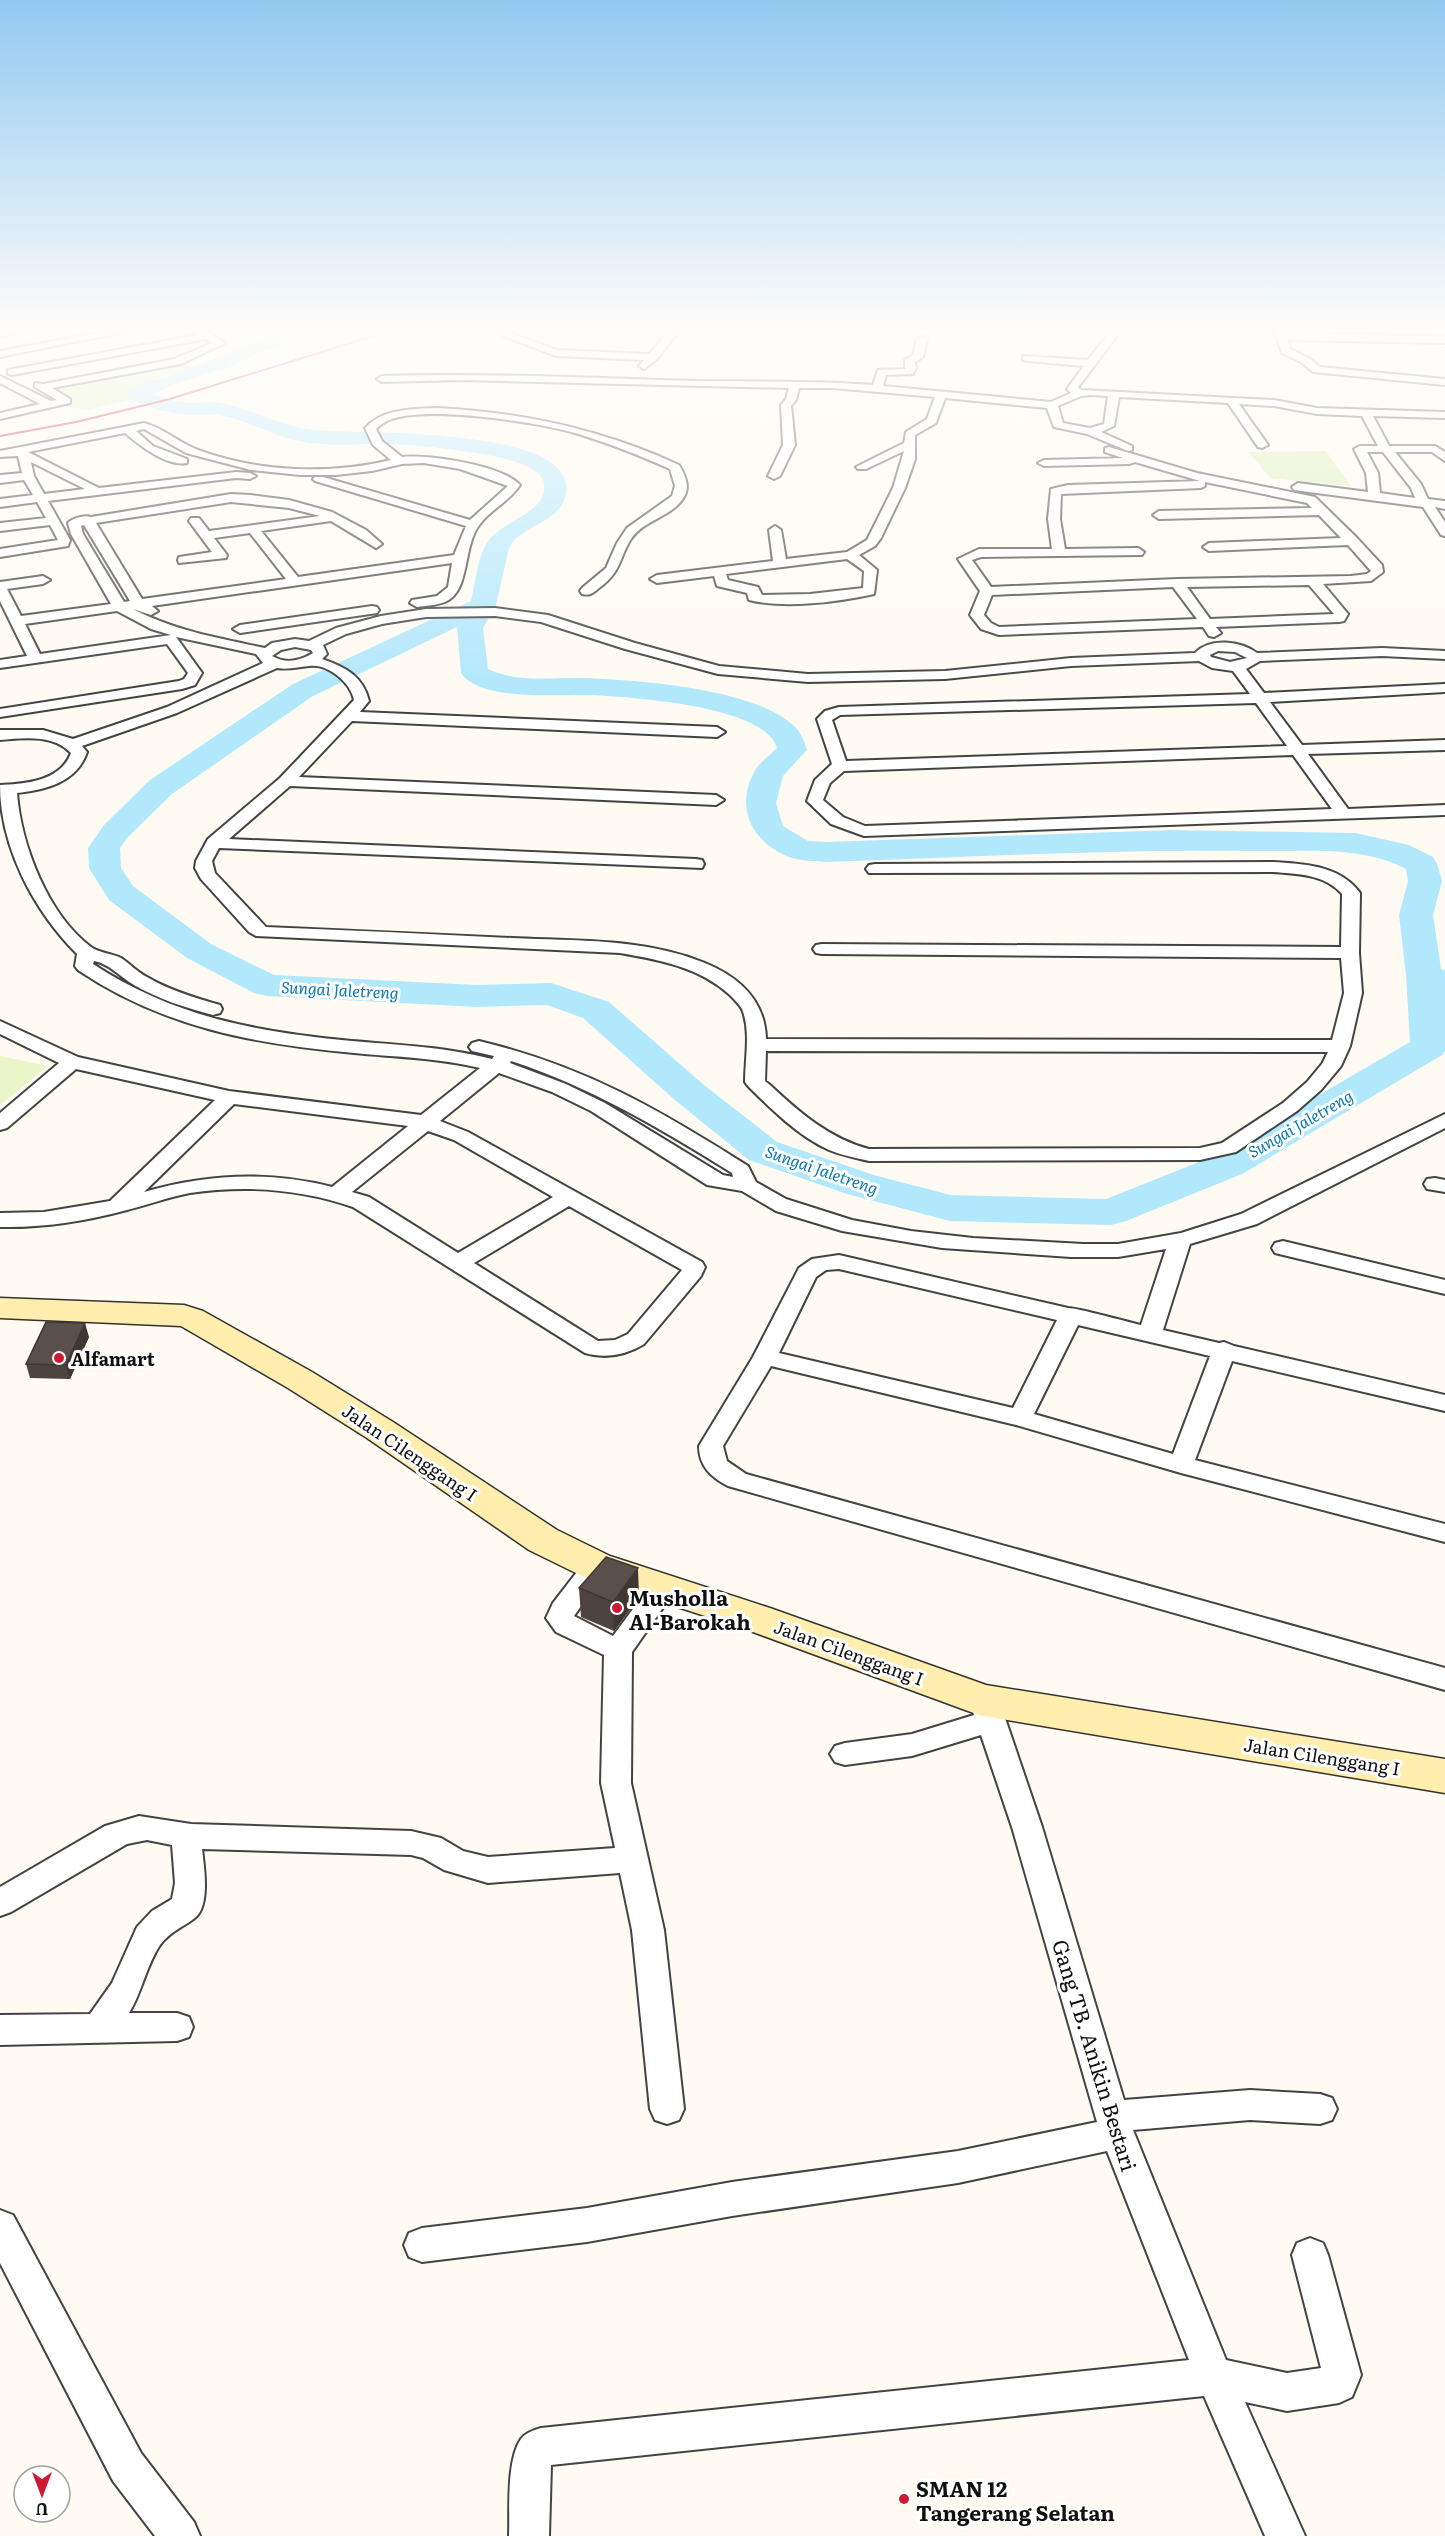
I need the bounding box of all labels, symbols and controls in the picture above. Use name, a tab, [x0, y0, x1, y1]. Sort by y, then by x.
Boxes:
water label: Sungai Jaletreng	[281, 974, 399, 1004]
water label: Sungai Jaletreng	[1243, 1083, 1357, 1163]
water label: Sungai Jaletreng	[762, 1139, 882, 1199]
place label: Alfamart	[71, 1345, 155, 1372]
marker: Alfamart	[52, 1351, 66, 1365]
street label: Jalan Cilenggang I	[337, 1397, 483, 1507]
place label: Musholla Al-Barokah	[629, 1581, 751, 1636]
marker: Musholla Al-Barokah	[610, 1601, 624, 1615]
street label: Jalan Cilenggang I	[770, 1612, 928, 1692]
street label: Jalan Cilenggang I	[1242, 1730, 1402, 1782]
street label: Gang TB. Anikin Bestari	[1046, 1935, 1146, 2175]
north arrow	[12, 2464, 72, 2524]
place label: SMAN 12 Tangerang Selatan	[916, 2472, 1115, 2527]
marker: SMAN 12 Tangerang Selatan	[897, 2492, 911, 2506]
text: U	[35, 2498, 48, 2522]

